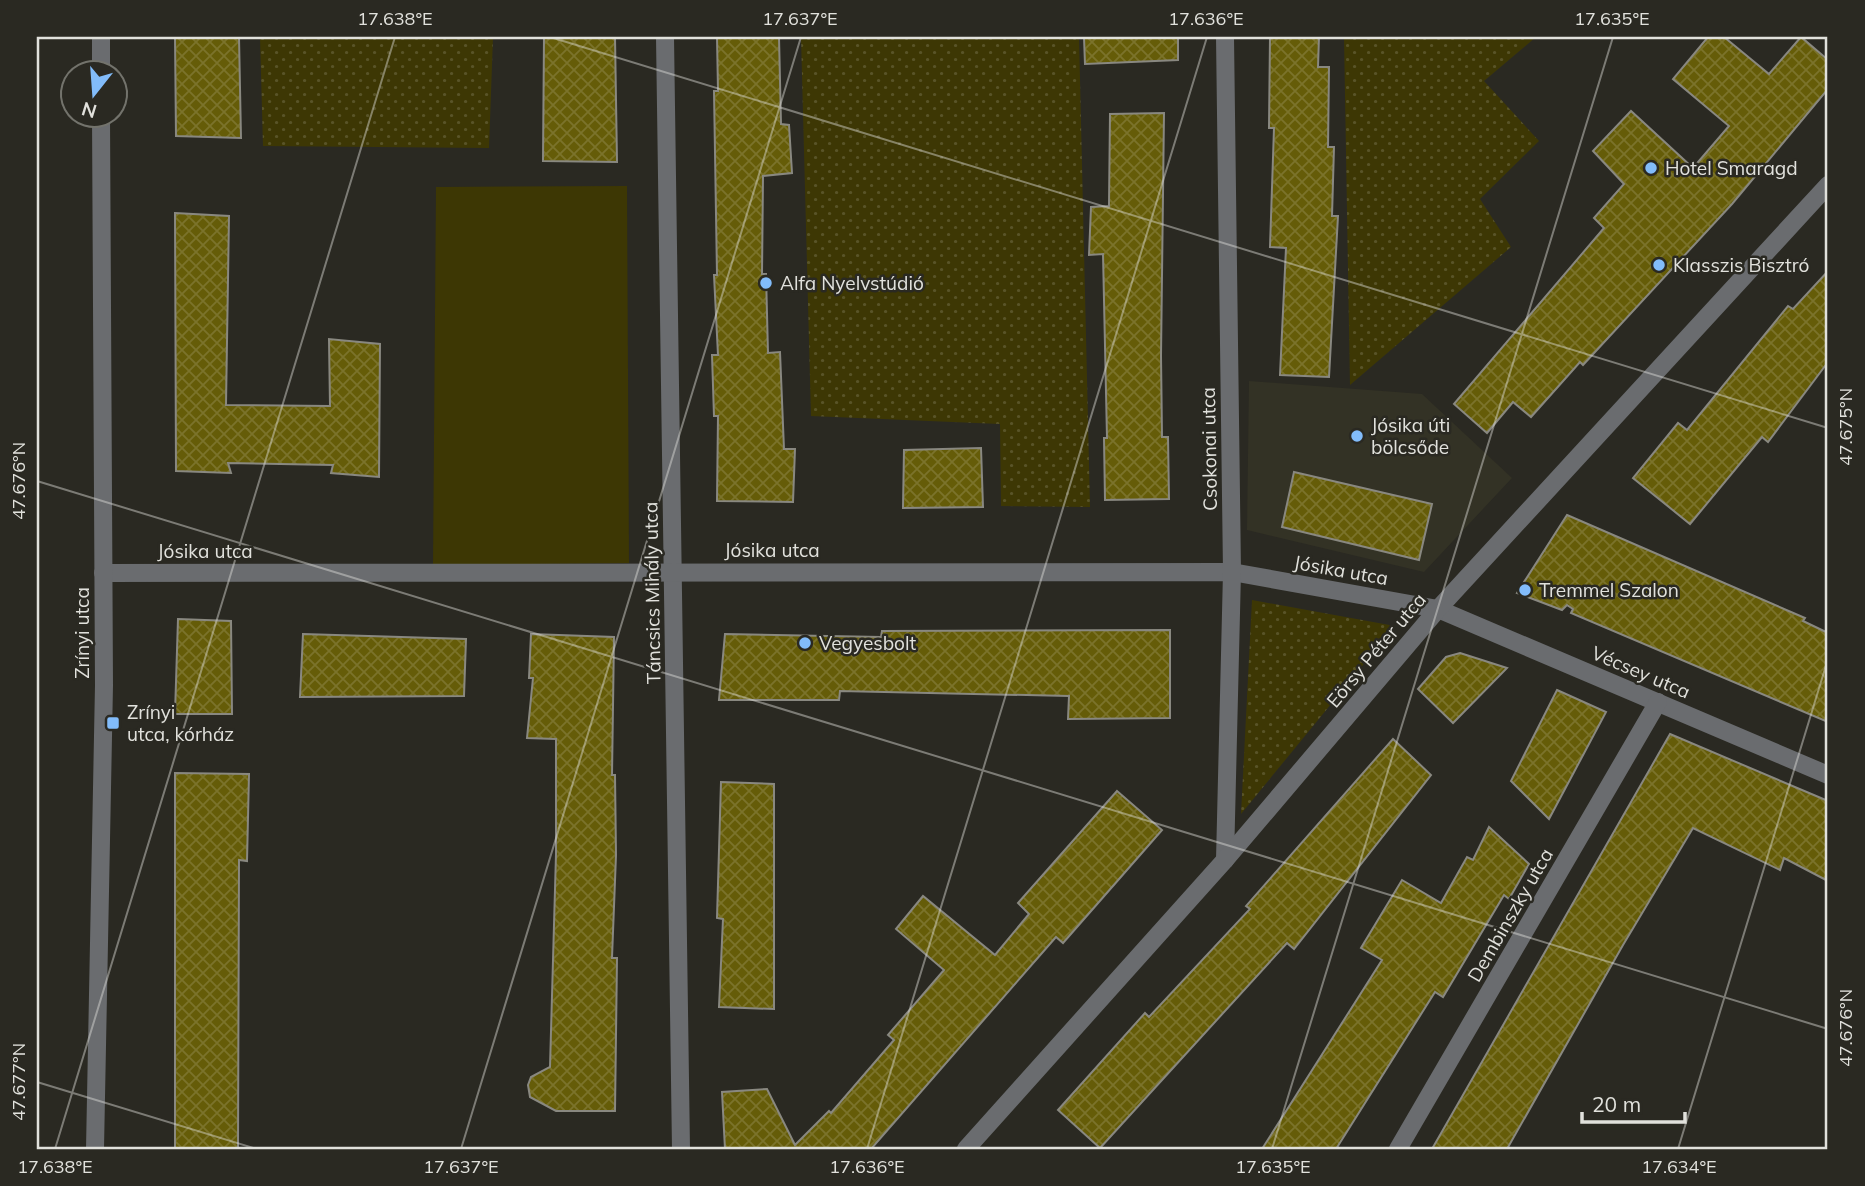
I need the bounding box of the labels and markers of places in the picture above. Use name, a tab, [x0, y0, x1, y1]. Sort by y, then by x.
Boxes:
place label: Hotel Smaragd	[1665, 156, 1798, 180]
marker: Hotel Smaragd	[1643, 160, 1659, 176]
place label: Klasszis Bisztró	[1673, 253, 1809, 277]
marker: Klasszis Bisztró	[1651, 257, 1667, 273]
place label: Alfa Nyelvstúdió	[780, 271, 924, 295]
marker: Alfa Nyelvstúdió	[758, 275, 774, 291]
place label: Jósika úti bölcsőde	[1371, 413, 1450, 459]
marker: Jósika úti bölcsőde	[1349, 428, 1365, 444]
place label: Tremmel Szalon	[1539, 578, 1679, 602]
marker: Tremmel Szalon	[1517, 582, 1533, 598]
place label: Vegyesbolt	[819, 631, 916, 655]
marker: Vegyesbolt	[797, 635, 813, 651]
place label: Zrínyi utca, kórház	[127, 700, 234, 746]
marker: Zrínyi utca, kórház	[105, 715, 121, 731]

